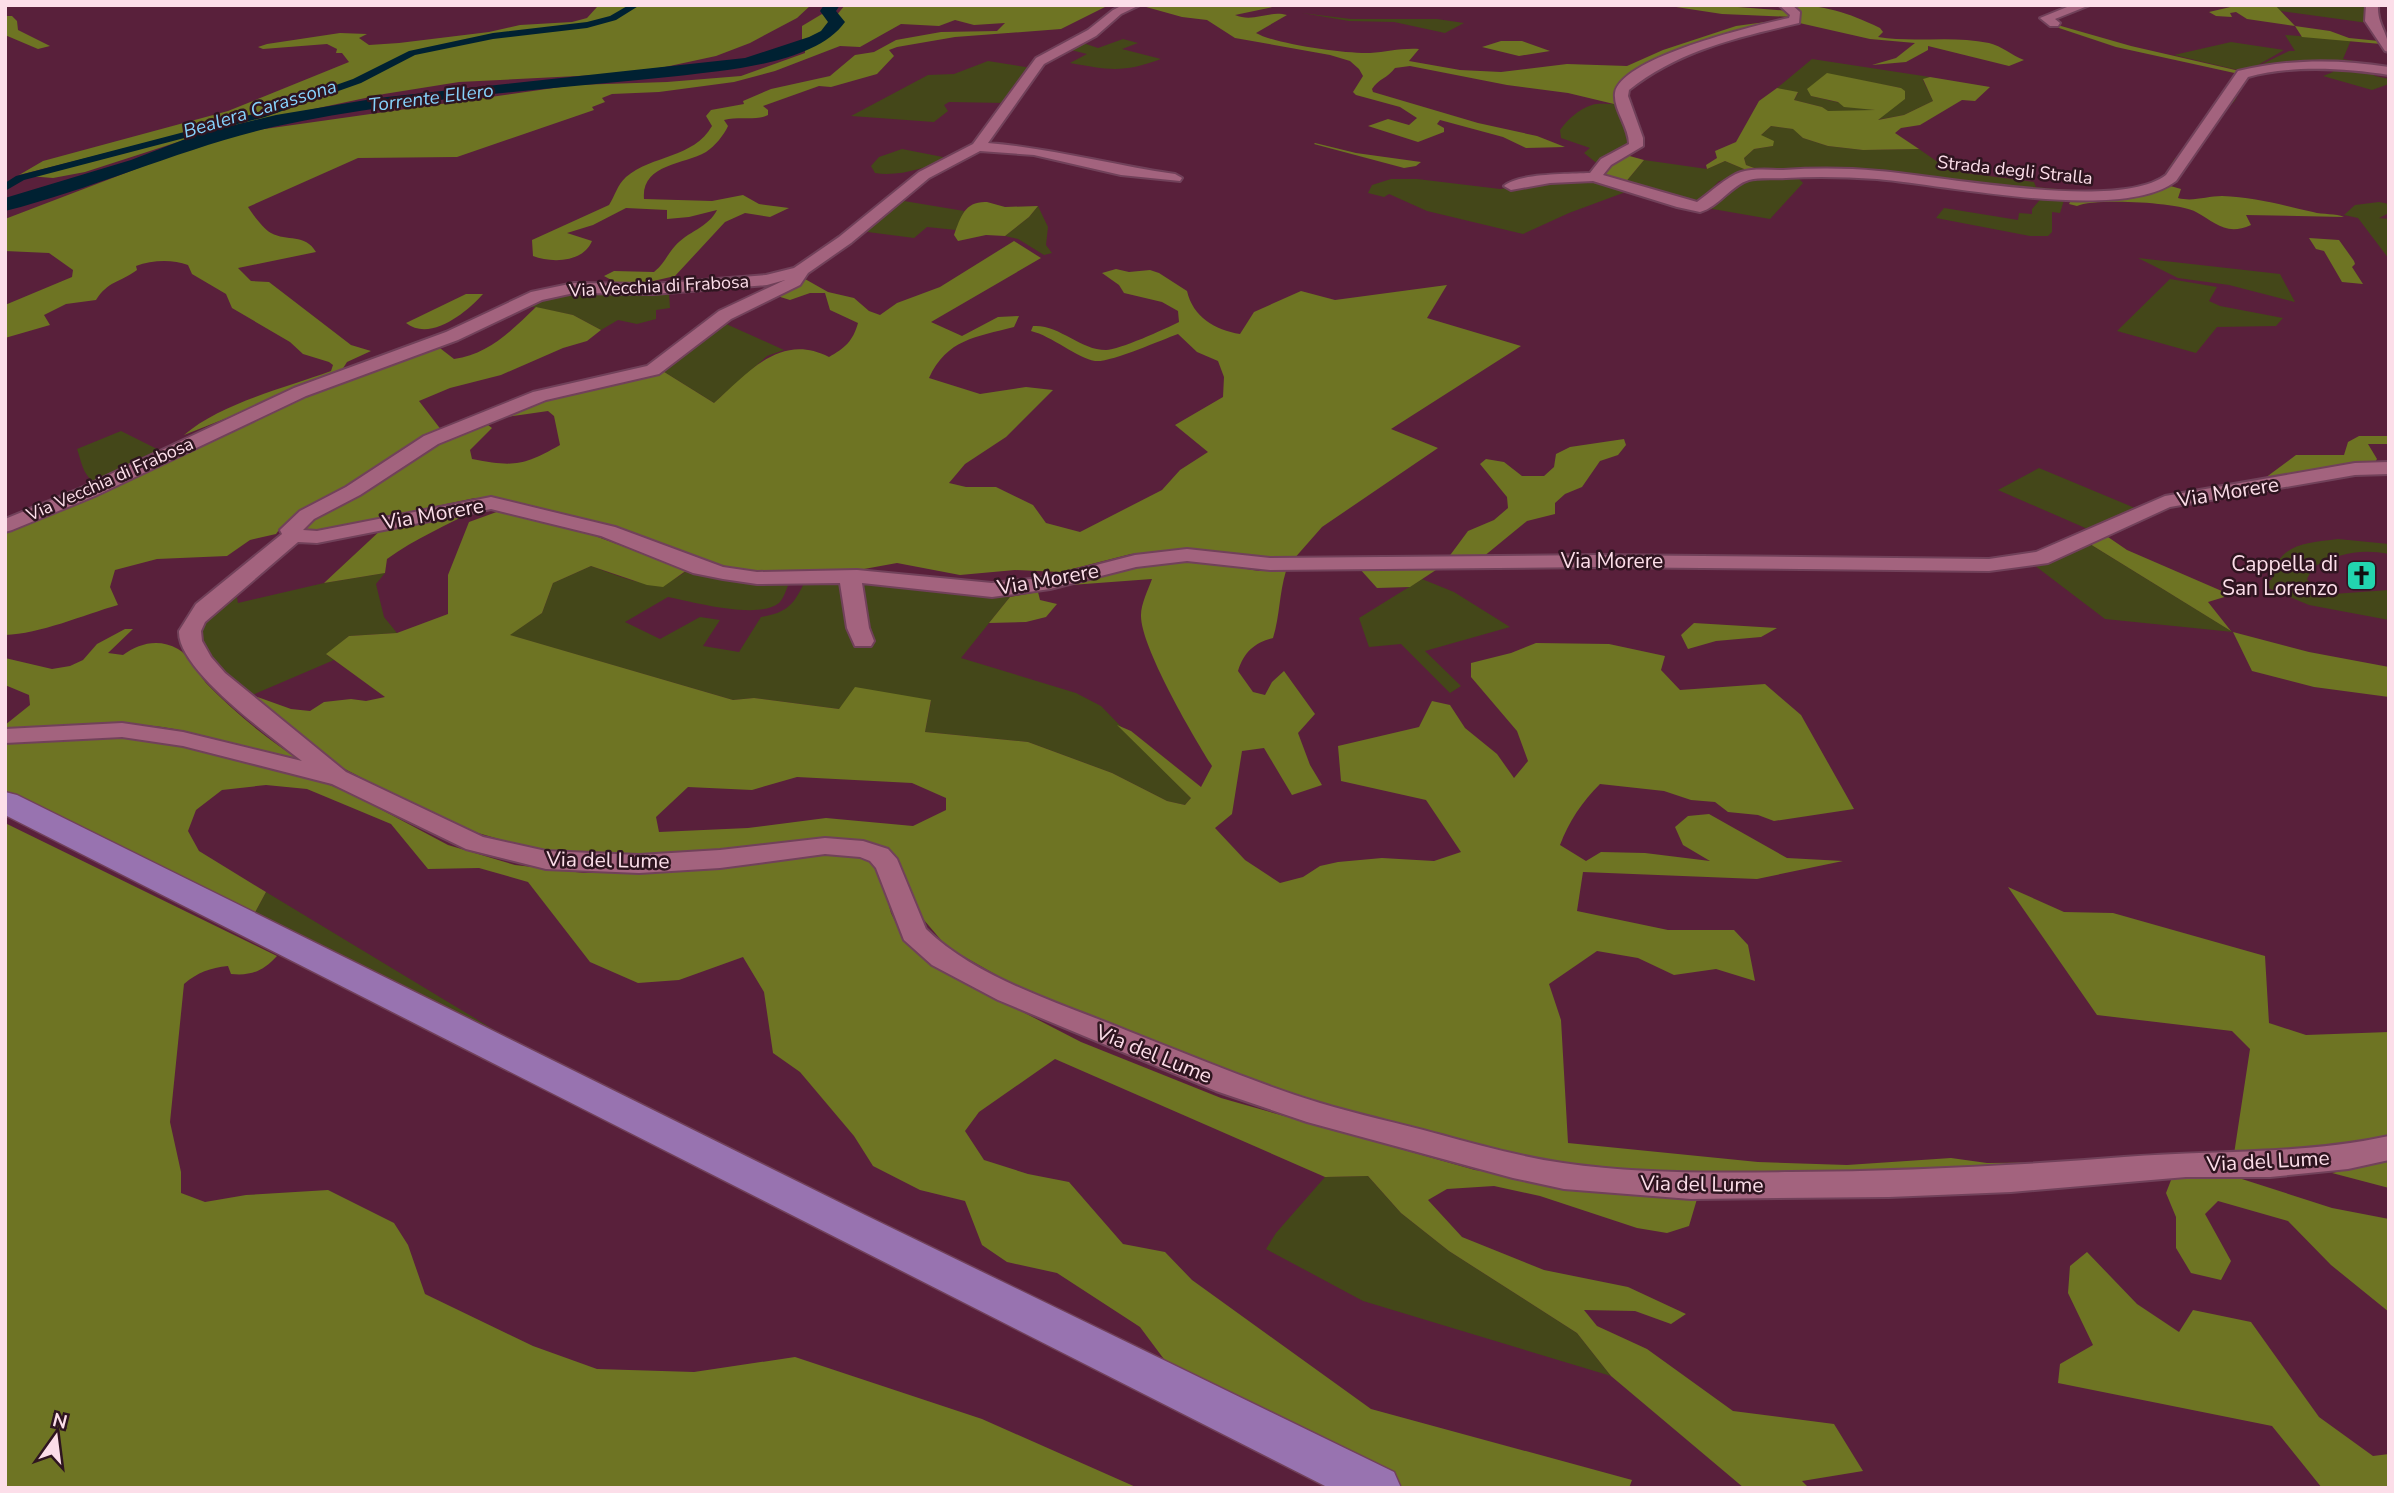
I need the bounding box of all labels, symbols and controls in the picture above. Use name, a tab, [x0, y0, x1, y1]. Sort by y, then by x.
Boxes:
water label: Bealera Carassona	[180, 73, 340, 145]
water label: Torrente Ellero	[367, 77, 495, 119]
street label: Strada degli Stralla	[1936, 150, 2094, 190]
street label: Via Vecchia di Frabosa	[567, 269, 750, 303]
street label: Via Vecchia di Frabosa	[22, 431, 197, 527]
street label: Via Morere	[2174, 470, 2281, 514]
street label: Via Morere	[379, 491, 486, 537]
street label: Via Morere	[1560, 547, 1663, 575]
place label: Cappella di San Lorenzo	[2222, 550, 2338, 602]
street label: Via Morere	[994, 556, 1101, 602]
church icon: Cappella di San Lorenzo	[2344, 559, 2378, 593]
street label: Via del Lume	[545, 845, 670, 875]
street label: Via del Lume	[1091, 1018, 1216, 1090]
street label: Via del Lume	[2205, 1144, 2330, 1178]
street label: Via del Lume	[1639, 1169, 1764, 1199]
north arrow	[21, 1402, 91, 1472]
text: N	[50, 1407, 70, 1436]

